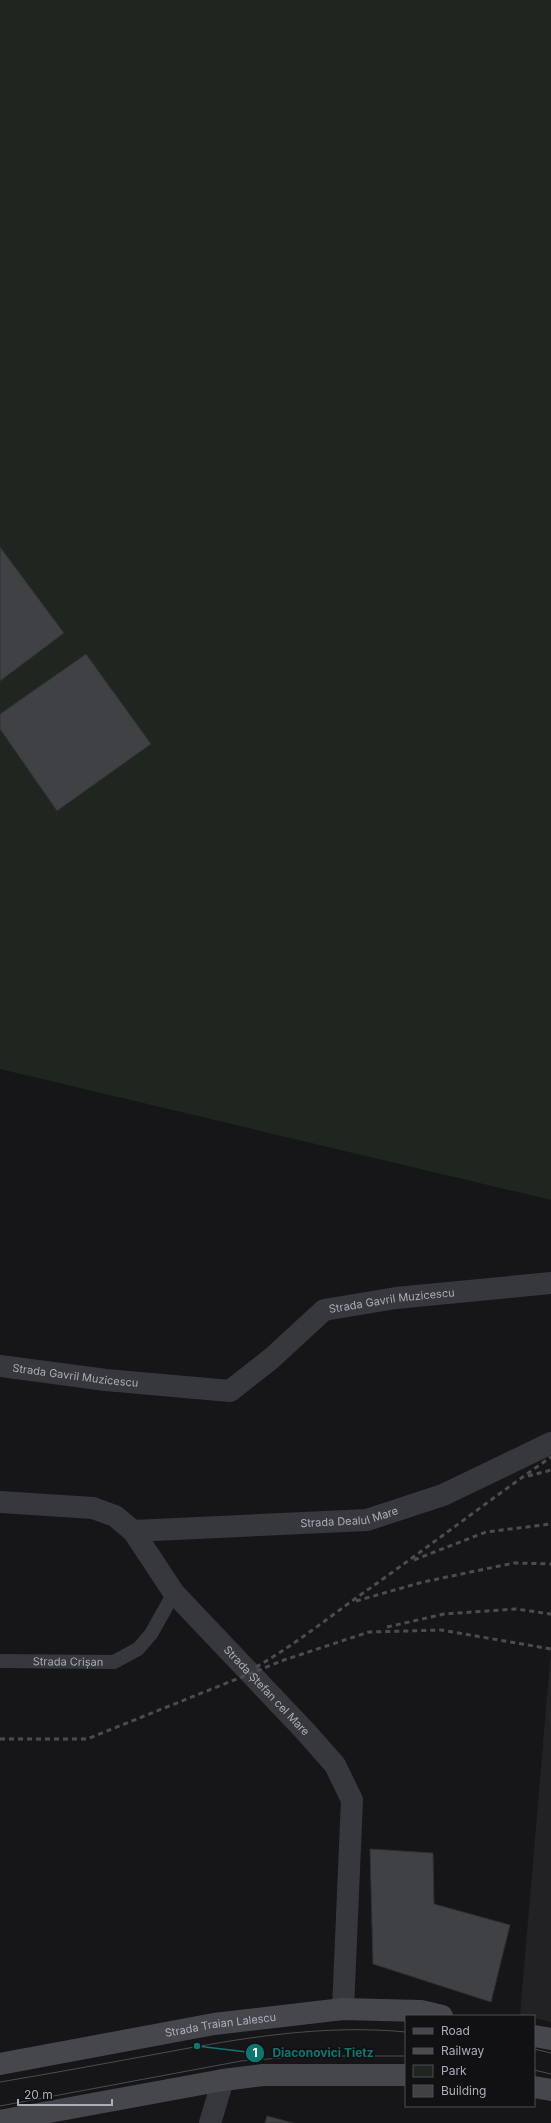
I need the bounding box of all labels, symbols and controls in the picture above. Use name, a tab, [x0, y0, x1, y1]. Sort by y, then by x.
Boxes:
street label: Strada Gavril Muzicescu	[328, 1285, 455, 1316]
street label: Strada Gavril Muzicescu	[12, 1361, 139, 1390]
street label: Strada Dealul Mare	[300, 1503, 400, 1530]
street label: Strada Ștefan cel Mare	[221, 1643, 313, 1738]
street label: Strada Crișan	[33, 1654, 103, 1669]
street label: Strada Traian Lalescu	[164, 2010, 277, 2040]
legend	[405, 2015, 535, 2107]
text: Road	[441, 2023, 470, 2038]
callout: Diaconovici Tietz	[245, 2041, 382, 2065]
text: Railway	[441, 2043, 485, 2058]
text: 1	[252, 2045, 258, 2060]
text: Diaconovici Tietz	[272, 2045, 374, 2060]
text: Park	[441, 2063, 467, 2078]
scale bar	[18, 2081, 112, 2107]
text: Building	[441, 2083, 486, 2098]
text: 20 m	[24, 2087, 53, 2102]

